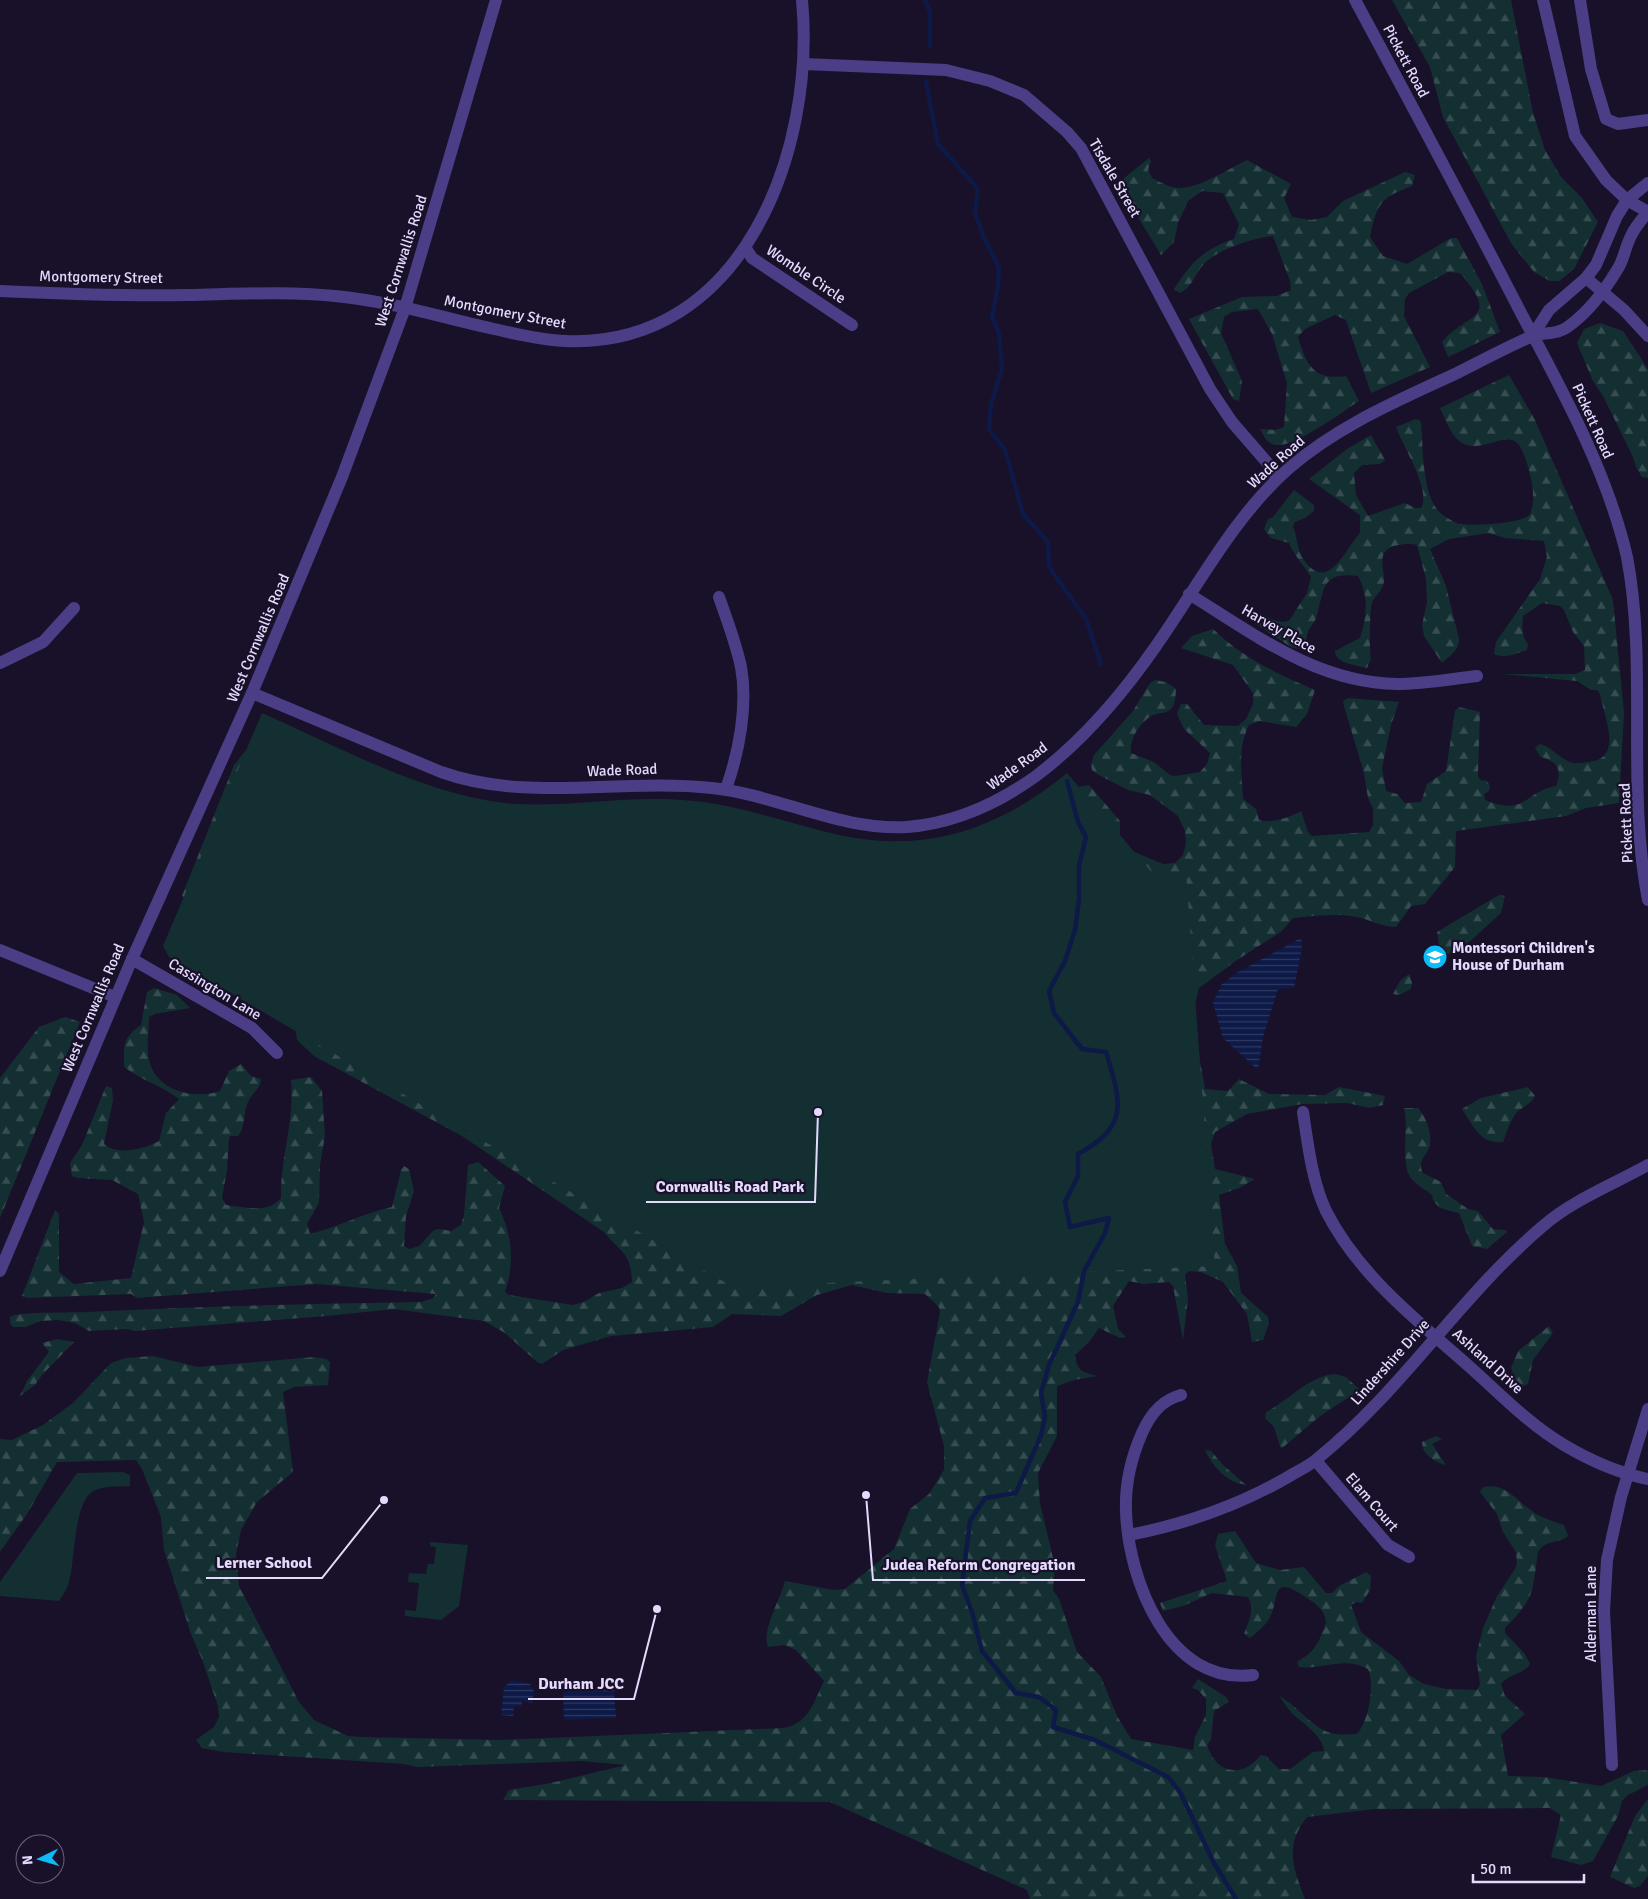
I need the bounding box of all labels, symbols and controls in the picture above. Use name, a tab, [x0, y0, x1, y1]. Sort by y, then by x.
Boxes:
street label: Pickett Road	[1379, 21, 1433, 101]
street label: Tisdale Street	[1085, 136, 1145, 220]
street label: West Cornwallis Road	[371, 193, 431, 329]
street label: Womble Circle	[763, 241, 849, 307]
street label: Montgomery Street	[39, 267, 163, 287]
street label: Montgomery Street	[443, 291, 567, 333]
street label: Pickett Road	[1568, 381, 1618, 461]
street label: Wade Road	[1244, 432, 1308, 492]
street label: West Cornwallis Road	[223, 571, 293, 705]
street label: Harvey Place	[1239, 600, 1319, 658]
street label: Wade Road	[983, 738, 1051, 794]
street label: Wade Road	[586, 760, 658, 780]
street label: Pickett Road	[1616, 783, 1636, 863]
place label: Montessori Children's House of Durham	[1452, 939, 1595, 974]
street label: West Cornwallis Road	[58, 941, 128, 1075]
school or university icon: Montessori Children's House of Durham	[1422, 944, 1448, 970]
street label: Cassington Lane	[165, 954, 265, 1024]
callout: Cornwallis Road Park	[646, 1171, 815, 1202]
text: Cornwallis Road Park	[656, 1177, 805, 1197]
street label: Lindershire Drive	[1347, 1315, 1433, 1409]
street label: Ashland Drive	[1449, 1325, 1527, 1397]
street label: Elam Court	[1342, 1469, 1402, 1535]
callout: Lerner School	[206, 1547, 322, 1578]
callout: Judea Reform Congregation	[873, 1549, 1085, 1580]
text: Lerner School	[216, 1553, 312, 1573]
text: Judea Reform Congregation	[883, 1555, 1076, 1575]
street label: Alderman Lane	[1582, 1566, 1600, 1662]
callout: Durham JCC	[528, 1668, 634, 1699]
text: Durham JCC	[538, 1674, 624, 1694]
north arrow	[15, 1834, 65, 1884]
scale bar	[1473, 1852, 1584, 1884]
text: N	[19, 1854, 36, 1866]
text: 50 m	[1480, 1860, 1511, 1878]

